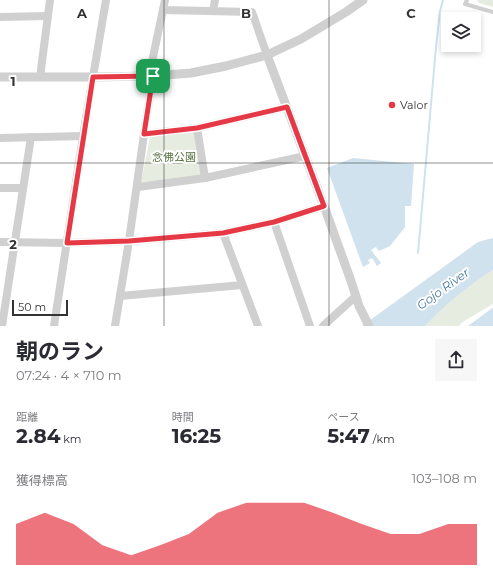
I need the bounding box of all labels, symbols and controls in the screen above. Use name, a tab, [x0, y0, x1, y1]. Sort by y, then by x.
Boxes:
text: A	[76, 5, 88, 21]
text: B	[241, 5, 251, 21]
text: C	[406, 5, 416, 21]
map controls	[441, 12, 481, 52]
button: layers	[441, 12, 481, 52]
pin	[136, 59, 170, 93]
icon: arrive	[142, 65, 164, 87]
text: 1	[10, 73, 16, 89]
place label: Valor	[400, 98, 428, 112]
marker: Valor	[387, 100, 397, 110]
park label: 念佛公園	[152, 150, 196, 164]
text: 2	[9, 236, 17, 252]
water label: Gojo River	[414, 264, 472, 313]
scale bar	[12, 298, 68, 317]
text: 50 m	[18, 300, 46, 314]
text: 朝のラン	[16, 338, 104, 365]
button: share	[435, 339, 477, 381]
text: 07:24 · 4 × 710 m	[16, 367, 122, 383]
text: 距離	[16, 410, 38, 424]
text: 時間	[172, 410, 194, 424]
text: ペース	[327, 410, 360, 424]
text: 2.84	[16, 424, 60, 448]
text: 16:25	[172, 424, 221, 448]
text: 5:47	[327, 424, 370, 448]
text: km	[60, 432, 81, 446]
text: /km	[370, 432, 395, 446]
text: 103–108 m	[411, 470, 477, 486]
text: 獲得標高	[16, 472, 68, 488]

